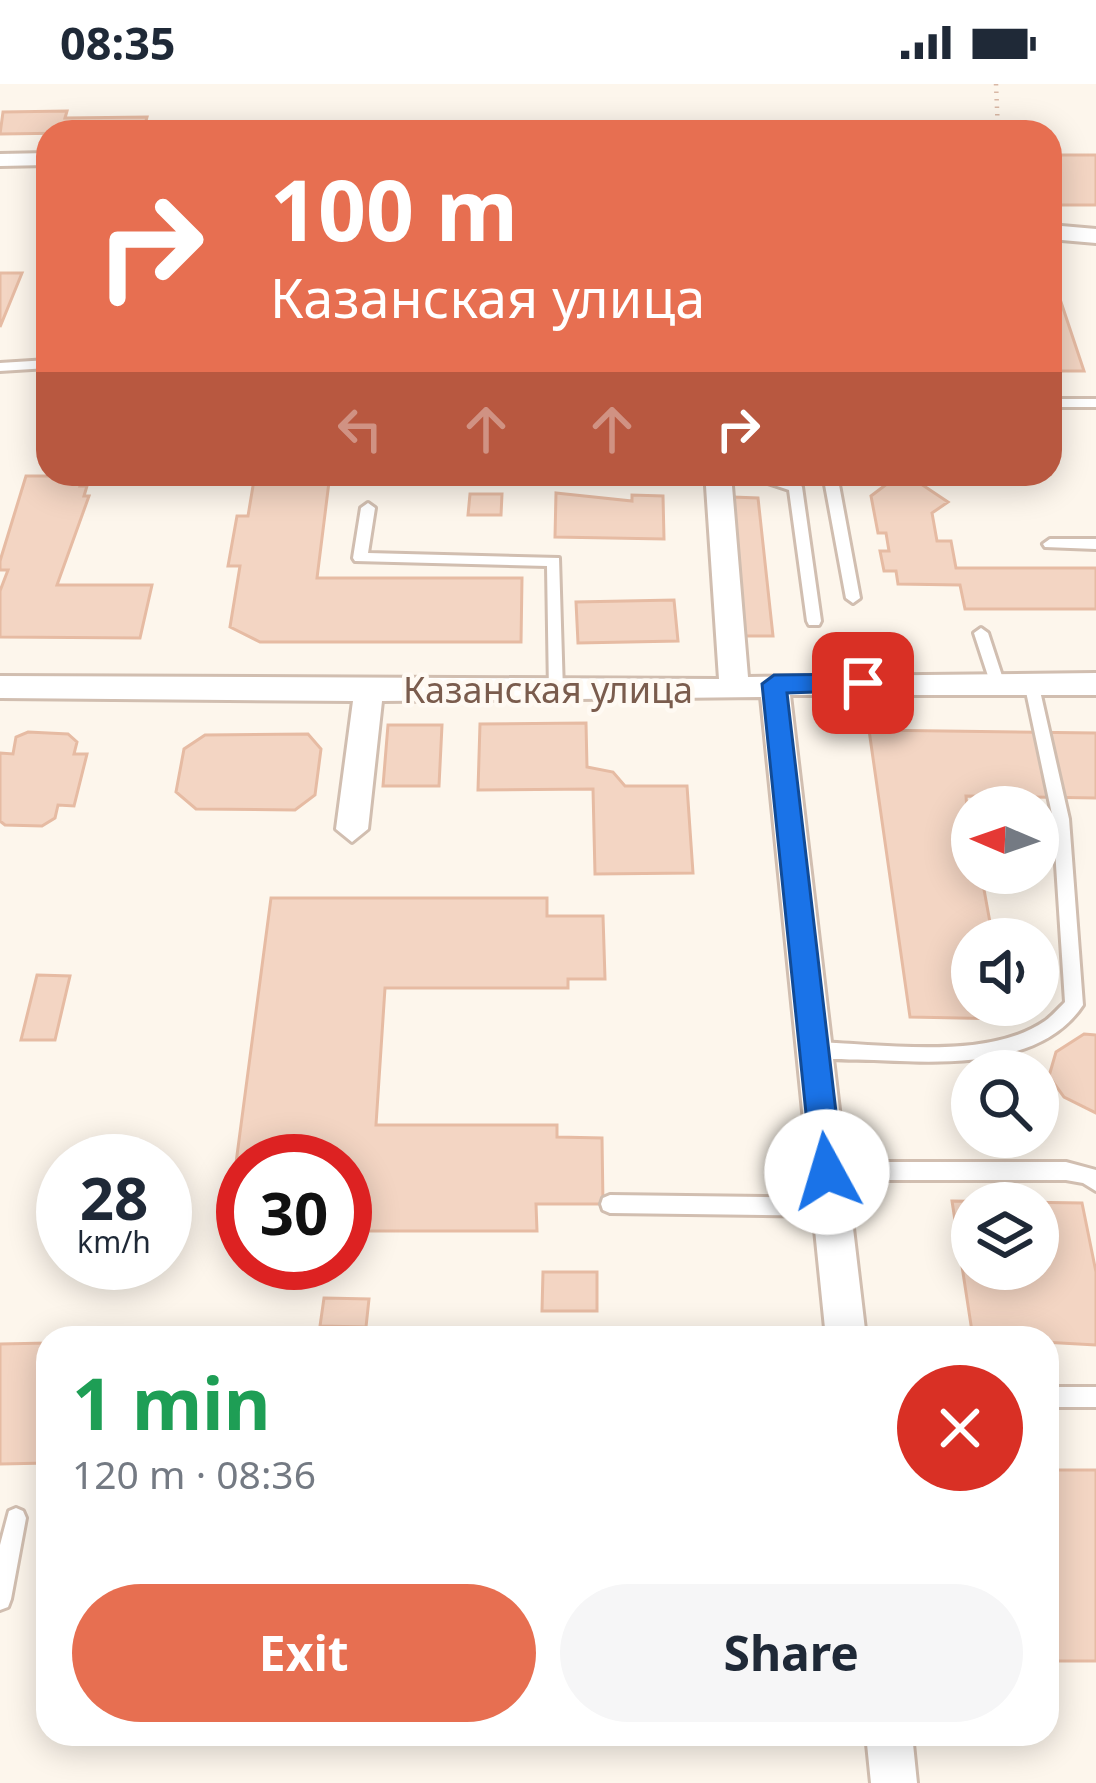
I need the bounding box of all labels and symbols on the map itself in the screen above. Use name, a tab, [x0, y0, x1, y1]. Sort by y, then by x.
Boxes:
pin	[812, 632, 914, 734]
street label: Казанская улица	[403, 665, 693, 714]
north arrow	[951, 786, 1059, 894]
position arrow	[764, 1109, 890, 1235]
speed limit sign: 30	[216, 1134, 372, 1290]

